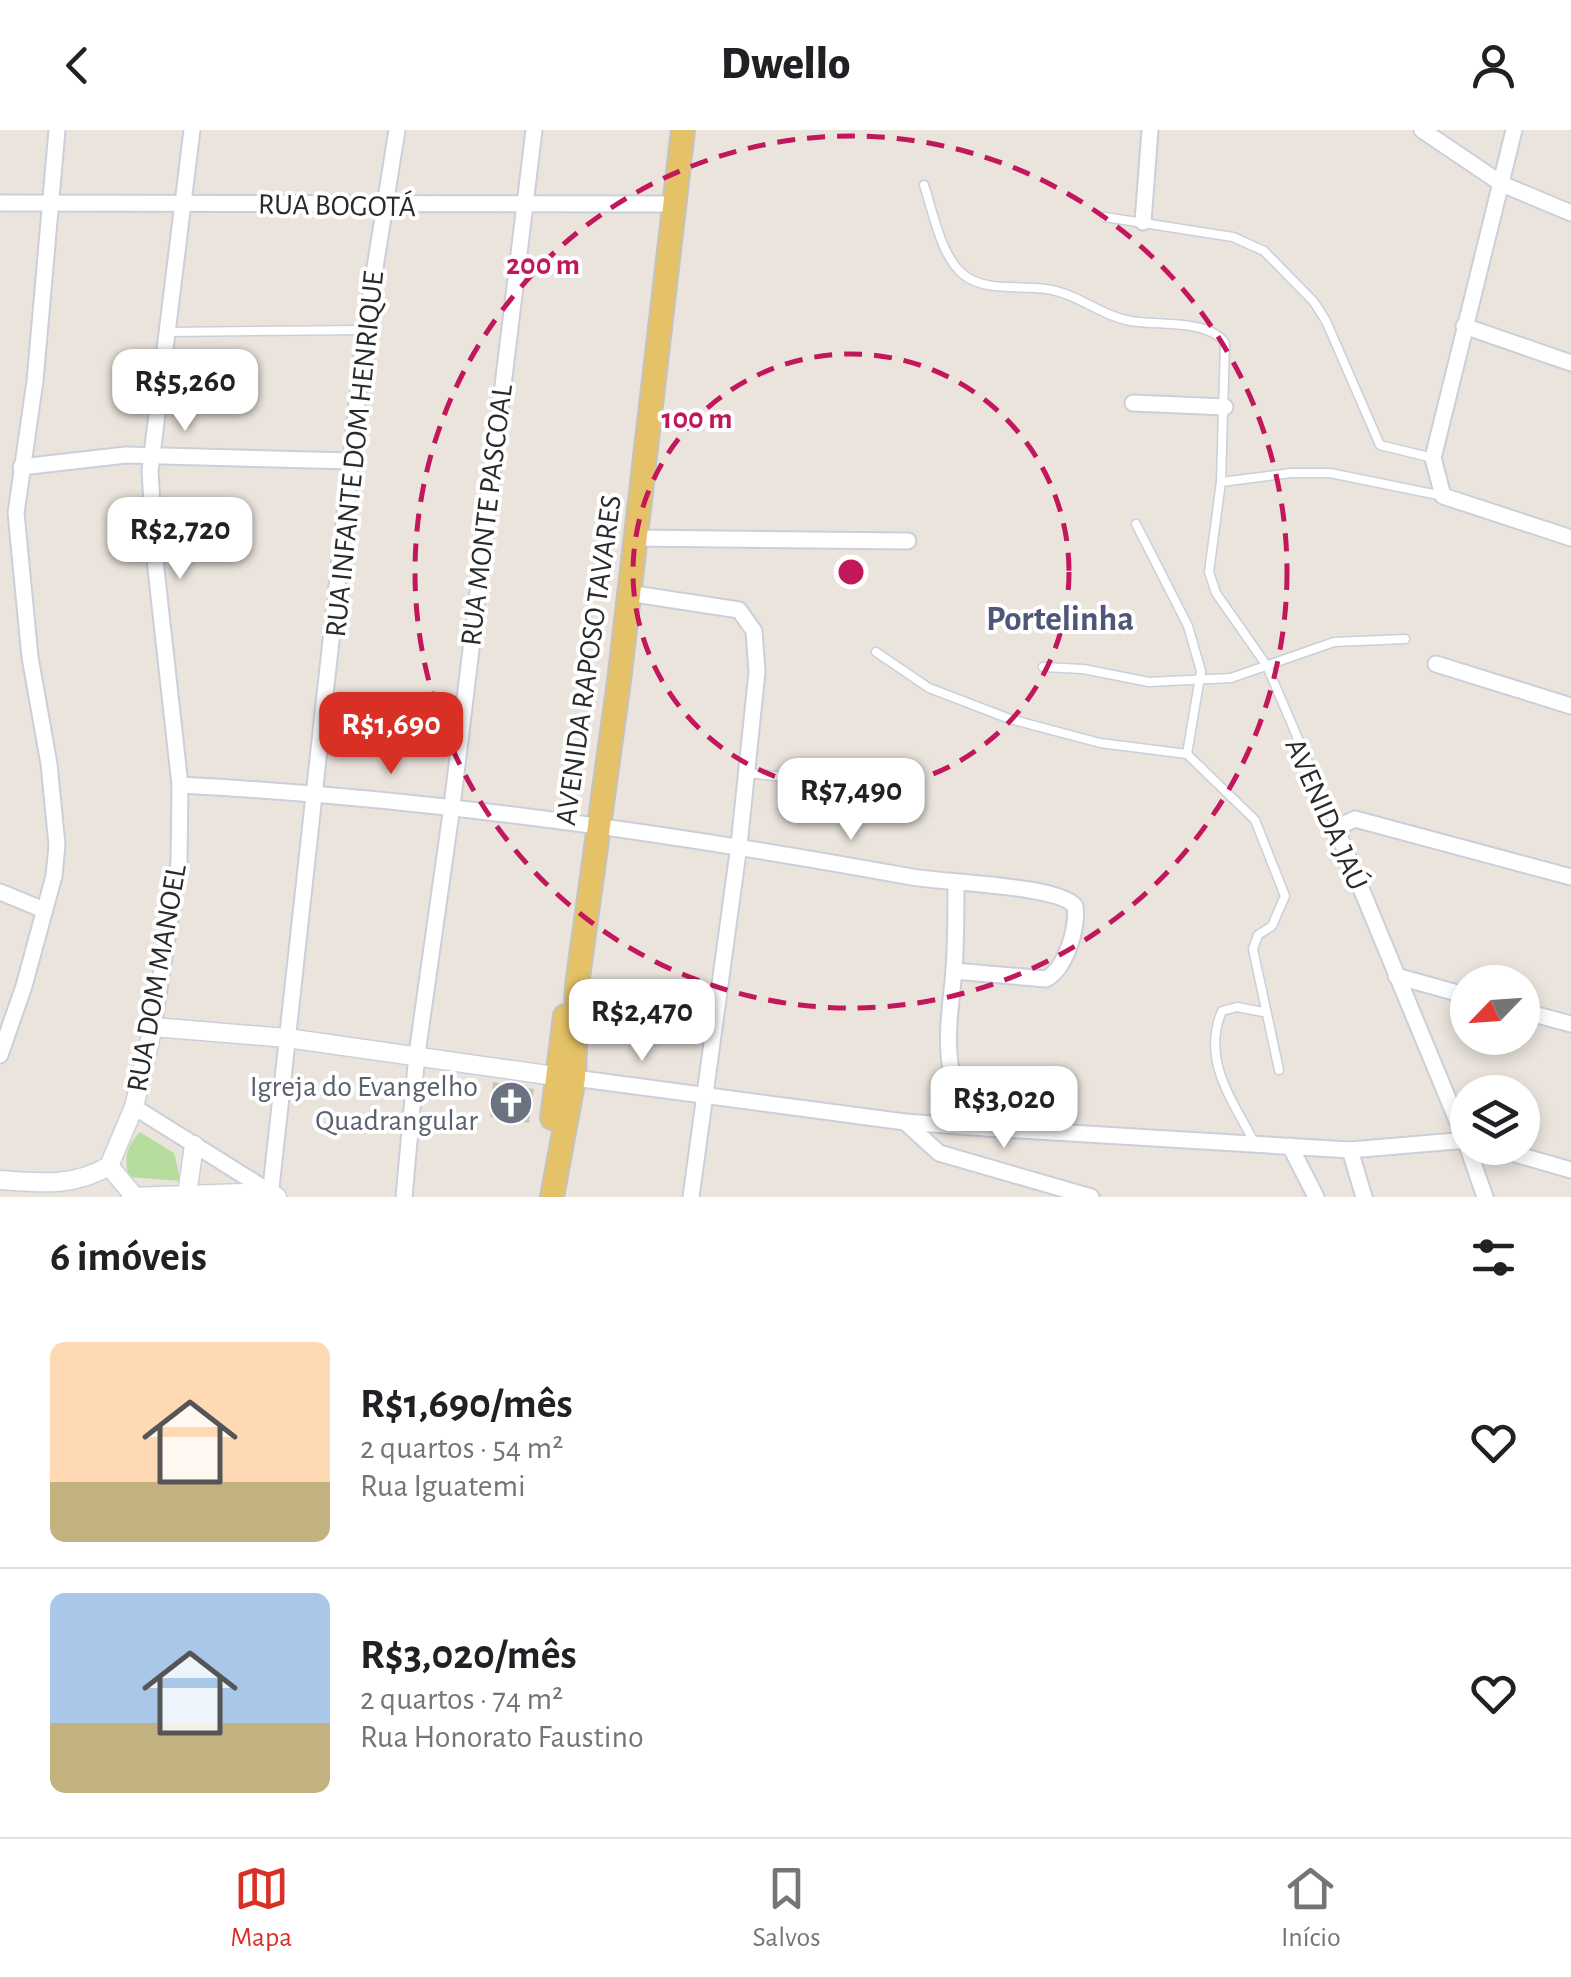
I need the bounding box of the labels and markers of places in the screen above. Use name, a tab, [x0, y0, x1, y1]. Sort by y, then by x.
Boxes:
pin: R$5,260	[93, 349, 277, 434]
pin: R$2,720	[88, 497, 272, 582]
centre of rings	[833, 554, 869, 590]
pin: R$1,690	[299, 692, 483, 777]
pin: R$7,490	[759, 758, 943, 843]
pin: R$2,470	[550, 979, 734, 1064]
pin: R$3,020	[912, 1066, 1096, 1151]
place label: Igreja do Evangelho Quadrangular	[250, 1072, 478, 1136]
church icon: Igreja do Evangelho Quadrangular	[488, 1080, 534, 1126]

